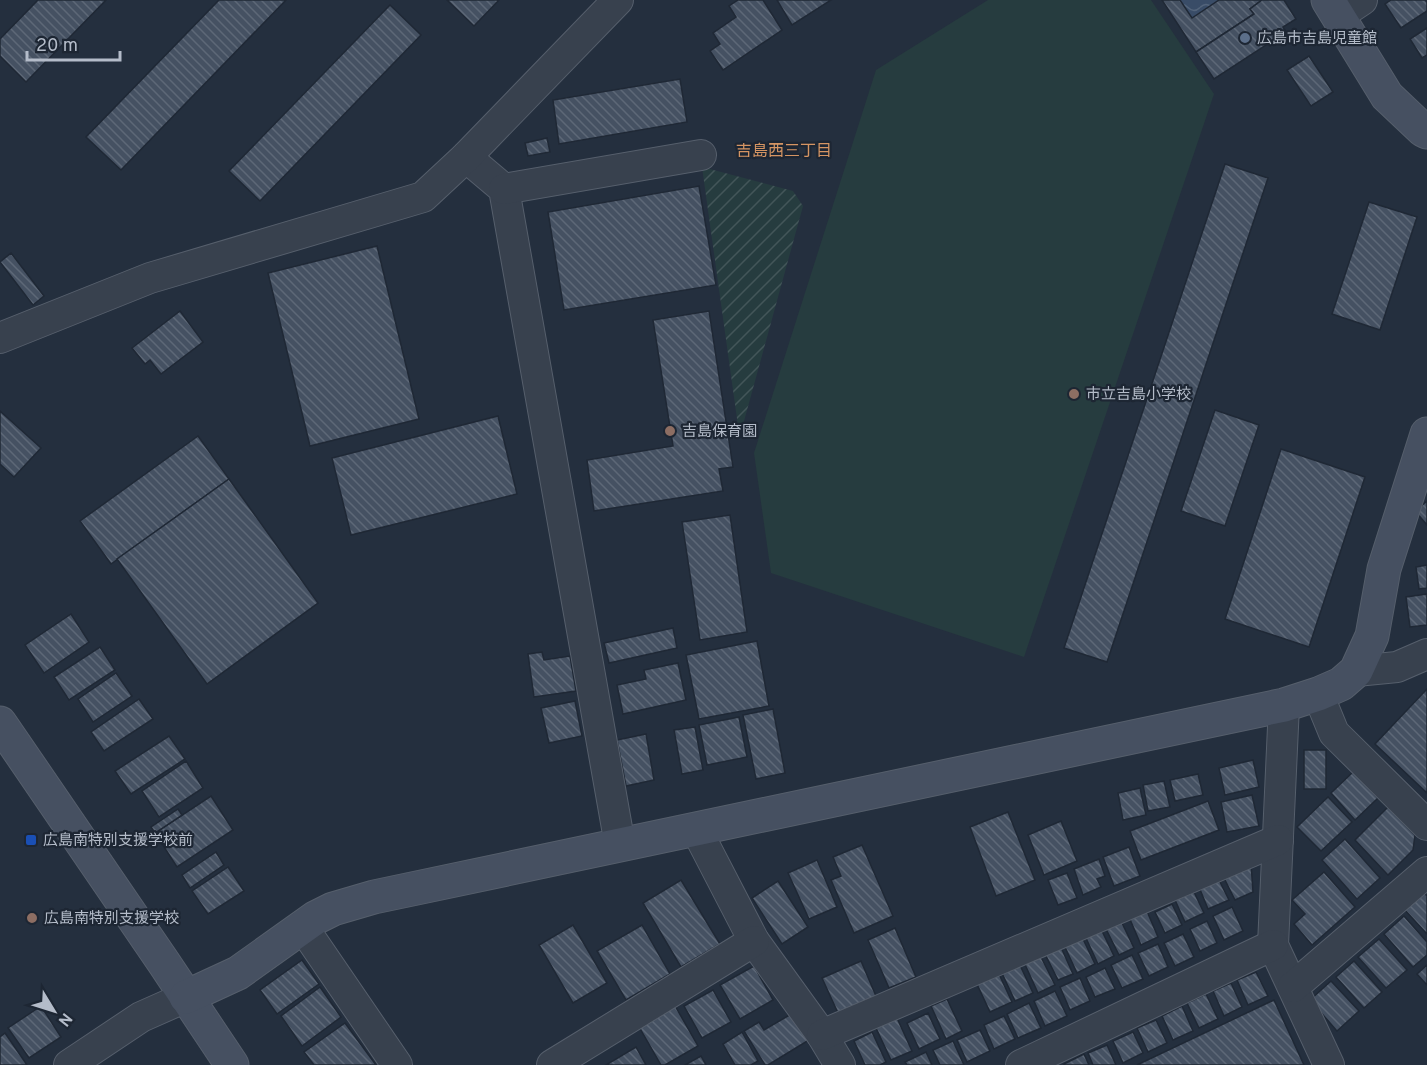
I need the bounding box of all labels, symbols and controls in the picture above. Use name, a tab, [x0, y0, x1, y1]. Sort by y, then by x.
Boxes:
scale bar	[27, 24, 120, 62]
place label: 広島市吉島児童館	[1257, 30, 1377, 49]
marker: 広島市吉島児童館	[1238, 31, 1252, 45]
text: 20 m	[36, 35, 78, 58]
district label: 吉島西三丁目	[736, 142, 832, 162]
place label: 市立吉島小学校	[1086, 386, 1191, 405]
marker: 市立吉島小学校	[1067, 387, 1081, 401]
place label: 吉島保育園	[682, 423, 757, 442]
marker: 吉島保育園	[663, 424, 677, 438]
place label: 広島南特別支援学校前	[43, 832, 193, 851]
marker: 広島南特別支援学校前	[24, 833, 38, 847]
place label: 広島南特別支援学校	[44, 910, 179, 929]
marker: 広島南特別支援学校	[25, 911, 39, 925]
north arrow	[24, 981, 84, 1041]
text: N	[53, 1008, 76, 1030]

